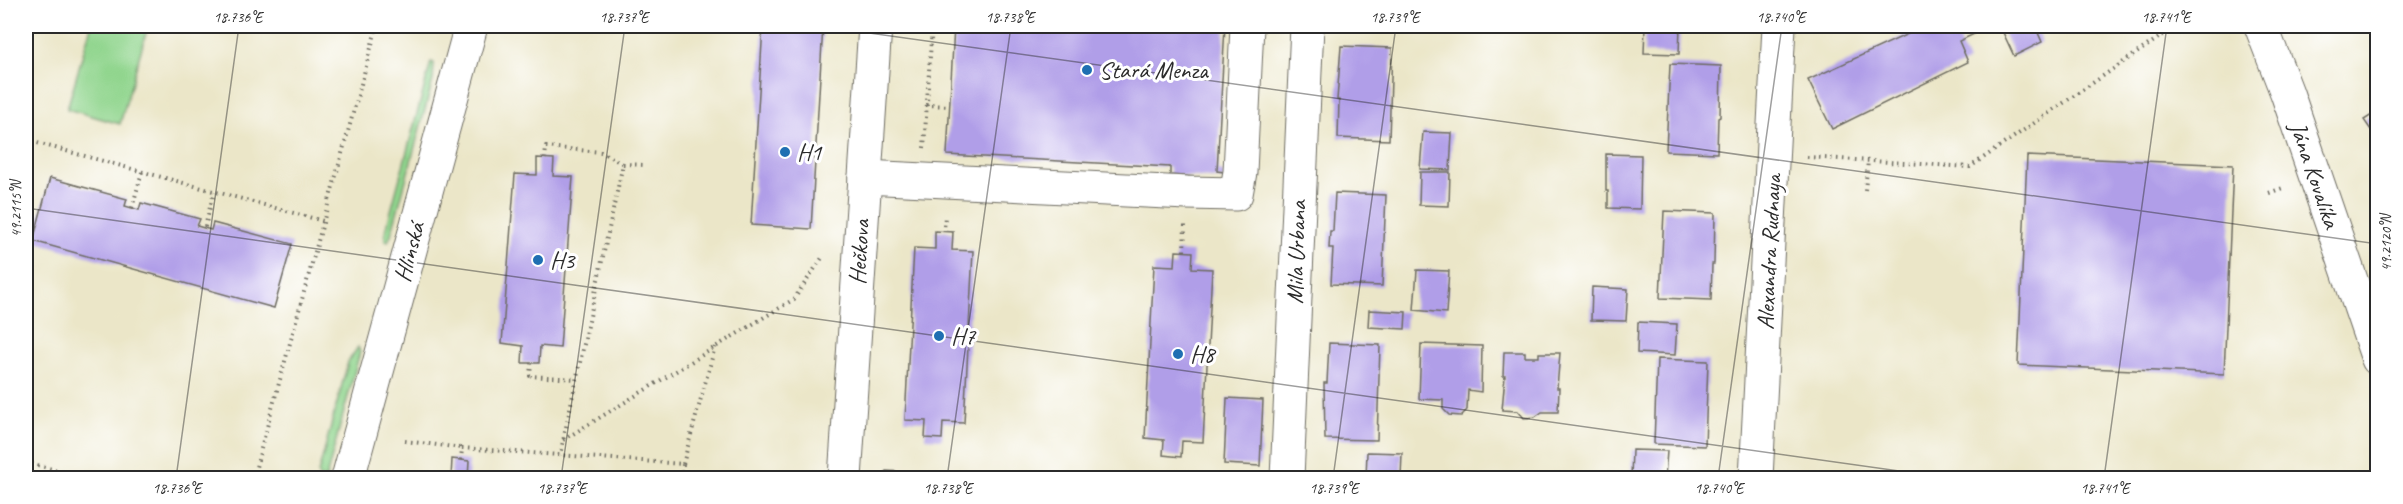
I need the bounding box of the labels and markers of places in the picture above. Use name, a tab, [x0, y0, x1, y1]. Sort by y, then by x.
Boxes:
place label: Stará Menza	[1099, 55, 1209, 85]
marker: Stará Menza	[1080, 63, 1094, 77]
place label: H1	[797, 137, 823, 167]
marker: H1	[778, 145, 792, 159]
place label: H3	[550, 245, 577, 275]
marker: H3	[531, 253, 545, 267]
place label: H7	[951, 321, 977, 351]
marker: H7	[932, 329, 946, 343]
place label: H8	[1190, 339, 1217, 369]
marker: H8	[1171, 347, 1185, 361]

